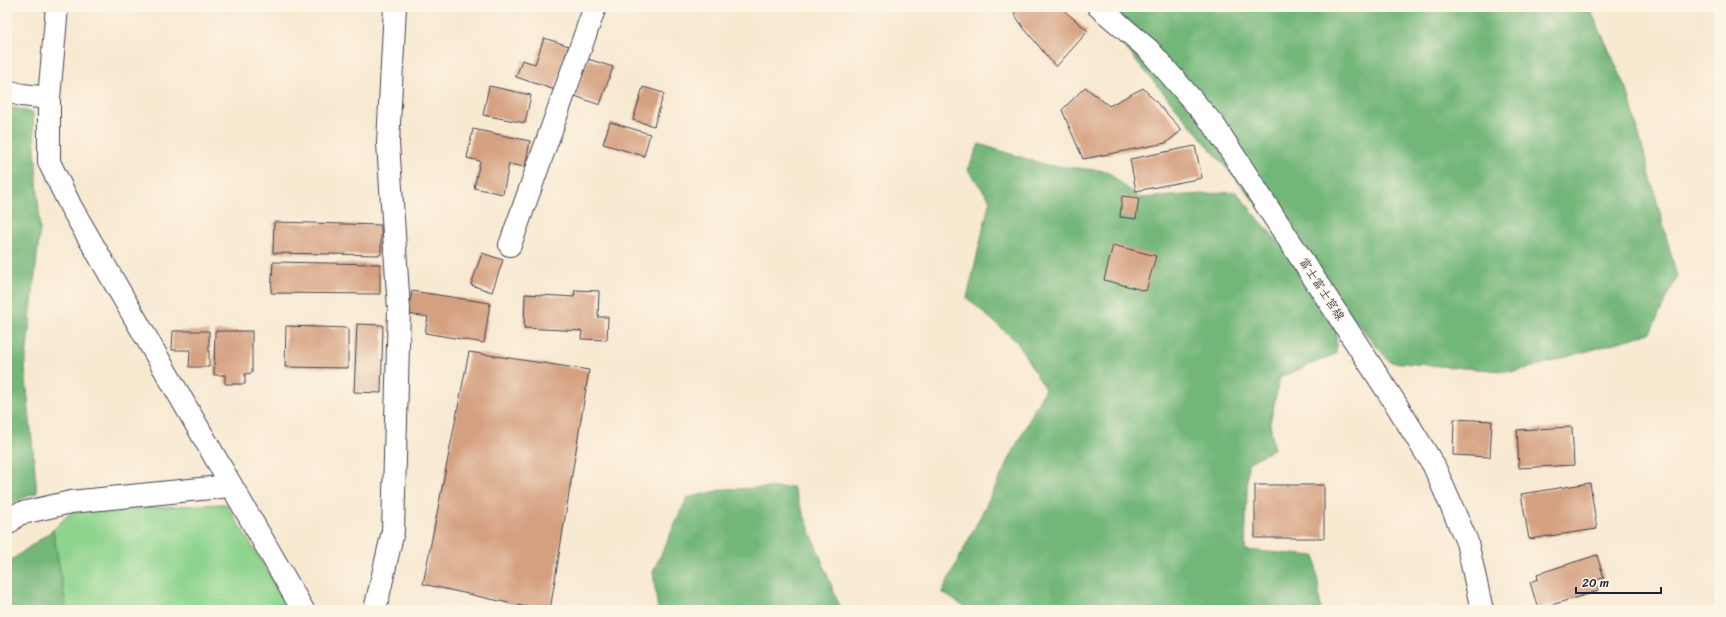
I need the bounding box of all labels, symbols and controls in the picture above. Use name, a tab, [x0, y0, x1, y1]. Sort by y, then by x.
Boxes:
street label: 富士富士宮線	[1293, 253, 1351, 325]
scale bar	[1576, 569, 1661, 595]
text: 20 m	[1582, 572, 1609, 594]

